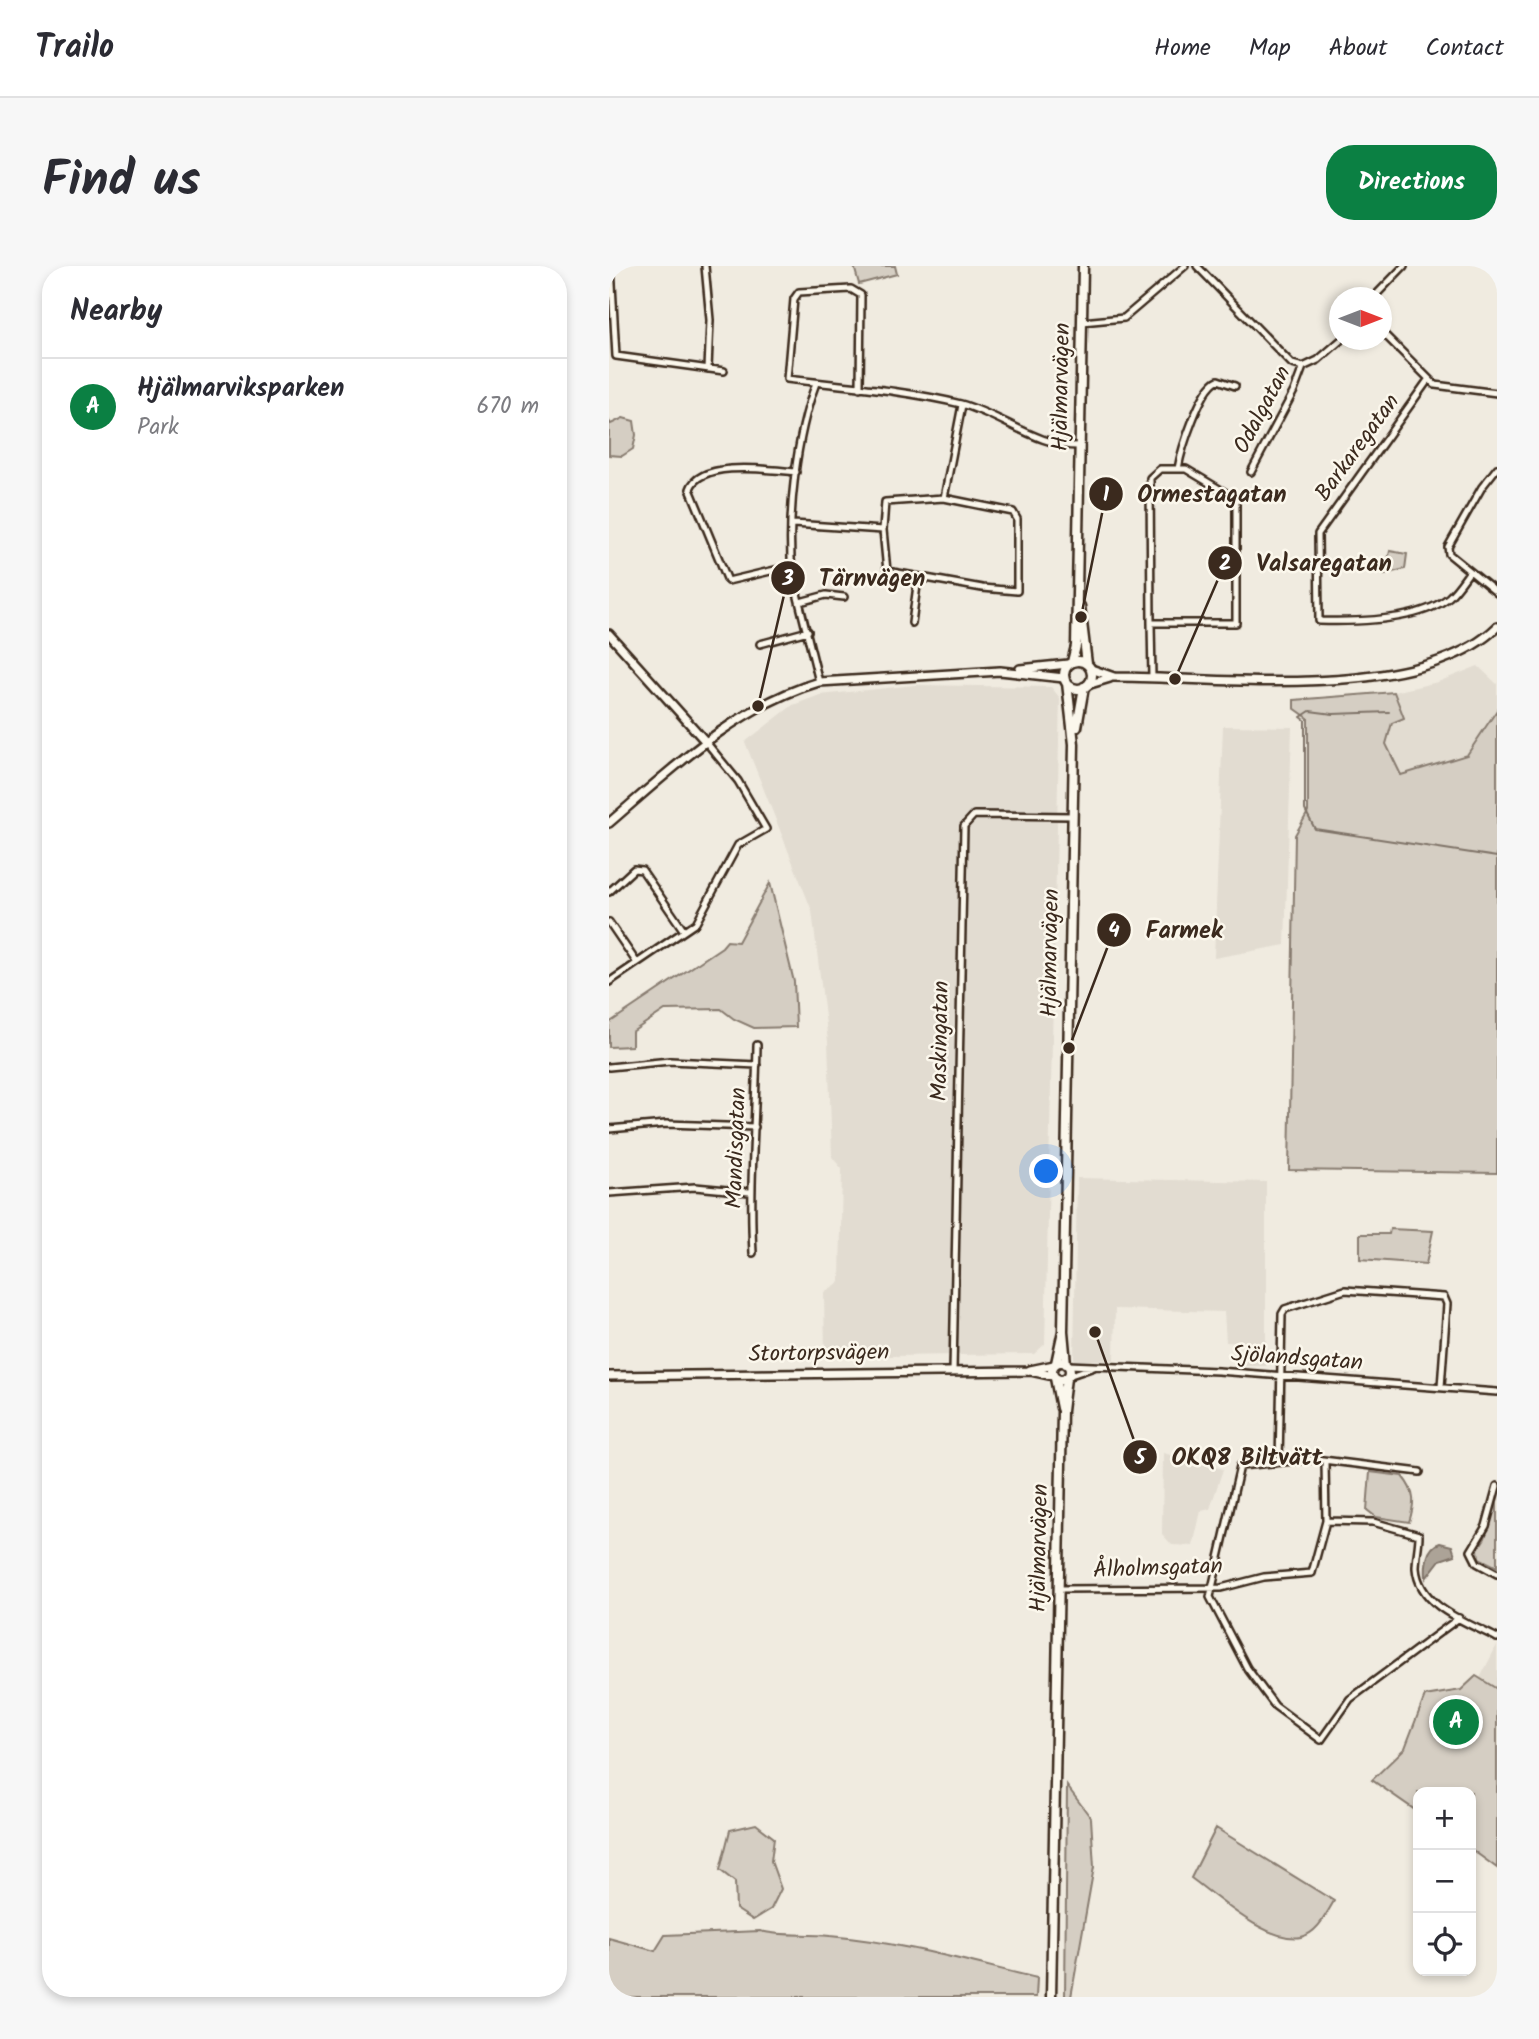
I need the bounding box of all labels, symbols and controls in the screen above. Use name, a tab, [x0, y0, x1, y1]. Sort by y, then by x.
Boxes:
text: Trailo	[35, 22, 114, 75]
text: Home	[1154, 29, 1211, 68]
text: Map	[1249, 29, 1291, 68]
text: About	[1329, 29, 1387, 68]
text: Contact	[1425, 29, 1504, 68]
text: Find us	[42, 143, 200, 221]
button: Directions	[1326, 145, 1497, 220]
north arrow	[1329, 287, 1392, 350]
text: Nearby	[70, 288, 162, 336]
street label: Hjälmarvägen	[1043, 322, 1081, 452]
street label: Odalgatan	[1225, 359, 1301, 461]
text: Hjälmarviksparken	[137, 368, 344, 410]
street label: Barkaregatan	[1306, 386, 1410, 510]
text: A	[86, 389, 100, 425]
text: 670 m	[477, 389, 539, 425]
text: Park	[137, 410, 179, 446]
callout: Ormestagatan	[1088, 472, 1301, 517]
text: Ormestagatan	[1137, 476, 1287, 515]
text: 1	[1103, 479, 1110, 512]
callout: Valsaregatan	[1207, 540, 1406, 585]
text: Valsaregatan	[1256, 545, 1392, 584]
text: 2	[1219, 548, 1231, 581]
callout: Tärnvägen	[770, 555, 940, 600]
text: Tärnvägen	[819, 560, 925, 599]
text: 3	[781, 563, 794, 596]
street label: Hjälmarvägen	[1032, 888, 1070, 1018]
callout: Farmek	[1097, 907, 1237, 952]
text: Farmek	[1145, 912, 1224, 951]
text: 4	[1108, 915, 1120, 948]
street label: Maskingatan	[922, 980, 960, 1102]
street label: Mandisgatan	[717, 1087, 757, 1209]
your location	[1029, 1154, 1063, 1188]
street label: Stortorpsvägen	[748, 1335, 890, 1373]
street label: Sjölandsgatan	[1230, 1336, 1364, 1382]
callout: OKQ8 Biltvätt	[1122, 1434, 1336, 1479]
text: OKQ8 Biltvätt	[1171, 1439, 1324, 1478]
text: 5	[1134, 1442, 1148, 1475]
street label: Hjälmarvägen	[1021, 1483, 1059, 1613]
street label: Ålholmsgatan	[1093, 1549, 1223, 1589]
pin: A	[1433, 1696, 1479, 1748]
map controls	[1413, 1787, 1476, 1976]
button: +	[1413, 1787, 1476, 1850]
button: −	[1413, 1850, 1476, 1913]
button: locate	[1413, 1913, 1476, 1976]

